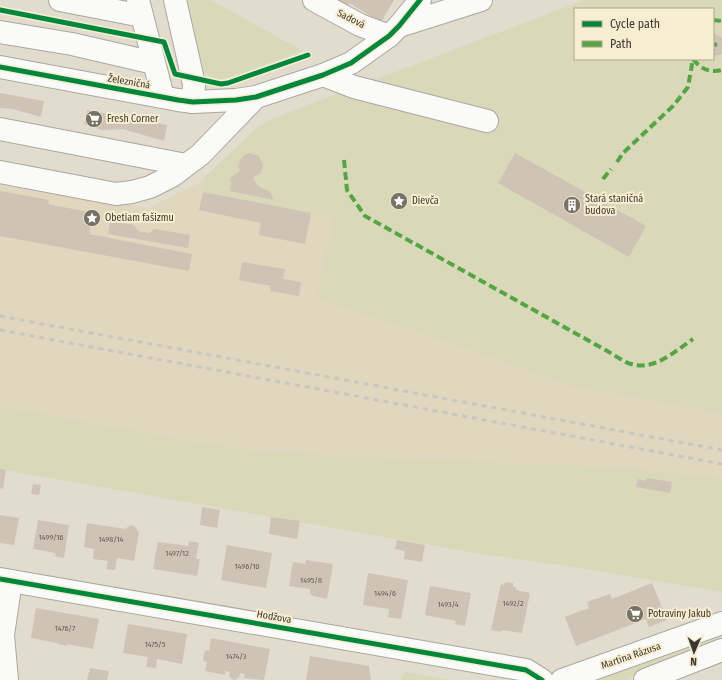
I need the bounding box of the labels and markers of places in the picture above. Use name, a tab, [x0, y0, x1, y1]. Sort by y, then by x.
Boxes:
supermarket icon: Fresh Corner	[84, 109, 104, 129]
place label: Fresh Corner	[107, 113, 159, 125]
place icon: Dievča	[389, 191, 409, 211]
place label: Stará staničná budova	[585, 193, 643, 217]
place label: Dievča	[412, 195, 439, 207]
building icon: Stará staničná budova	[562, 195, 582, 215]
place icon: Obetiam fašizmu	[82, 208, 102, 228]
place label: Obetiam fašizmu	[105, 212, 174, 224]
supermarket icon: Potraviny Jakub	[625, 604, 645, 624]
place label: Potraviny Jakub	[648, 608, 711, 620]

